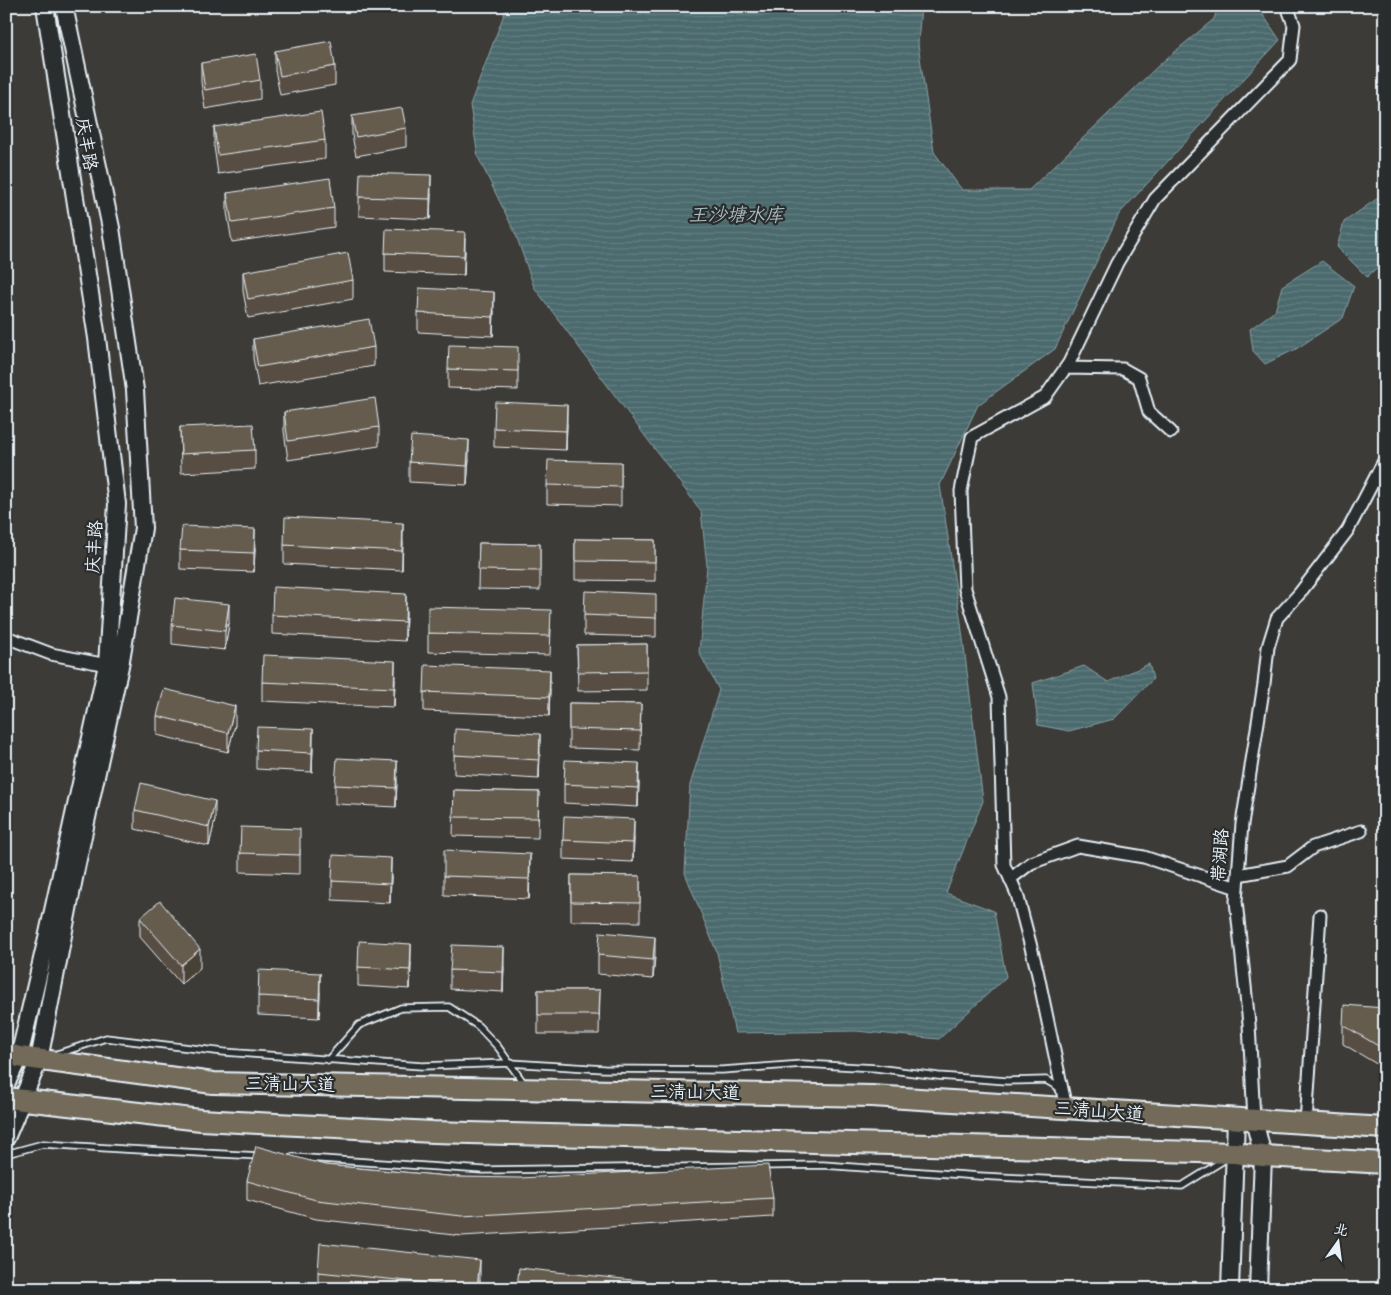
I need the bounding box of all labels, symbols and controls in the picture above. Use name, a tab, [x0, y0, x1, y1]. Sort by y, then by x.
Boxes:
street label: 庆丰路	[68, 116, 102, 173]
water label: 王沙塘水库	[688, 203, 785, 230]
street label: 庆丰路	[81, 519, 111, 575]
street label: 带湖路	[1207, 827, 1237, 883]
street label: 三清山大道	[245, 1072, 335, 1100]
street label: 三清山大道	[650, 1080, 740, 1108]
street label: 三清山大道	[1053, 1097, 1145, 1129]
north arrow	[1314, 1218, 1364, 1268]
text: 北	[1331, 1219, 1350, 1243]

